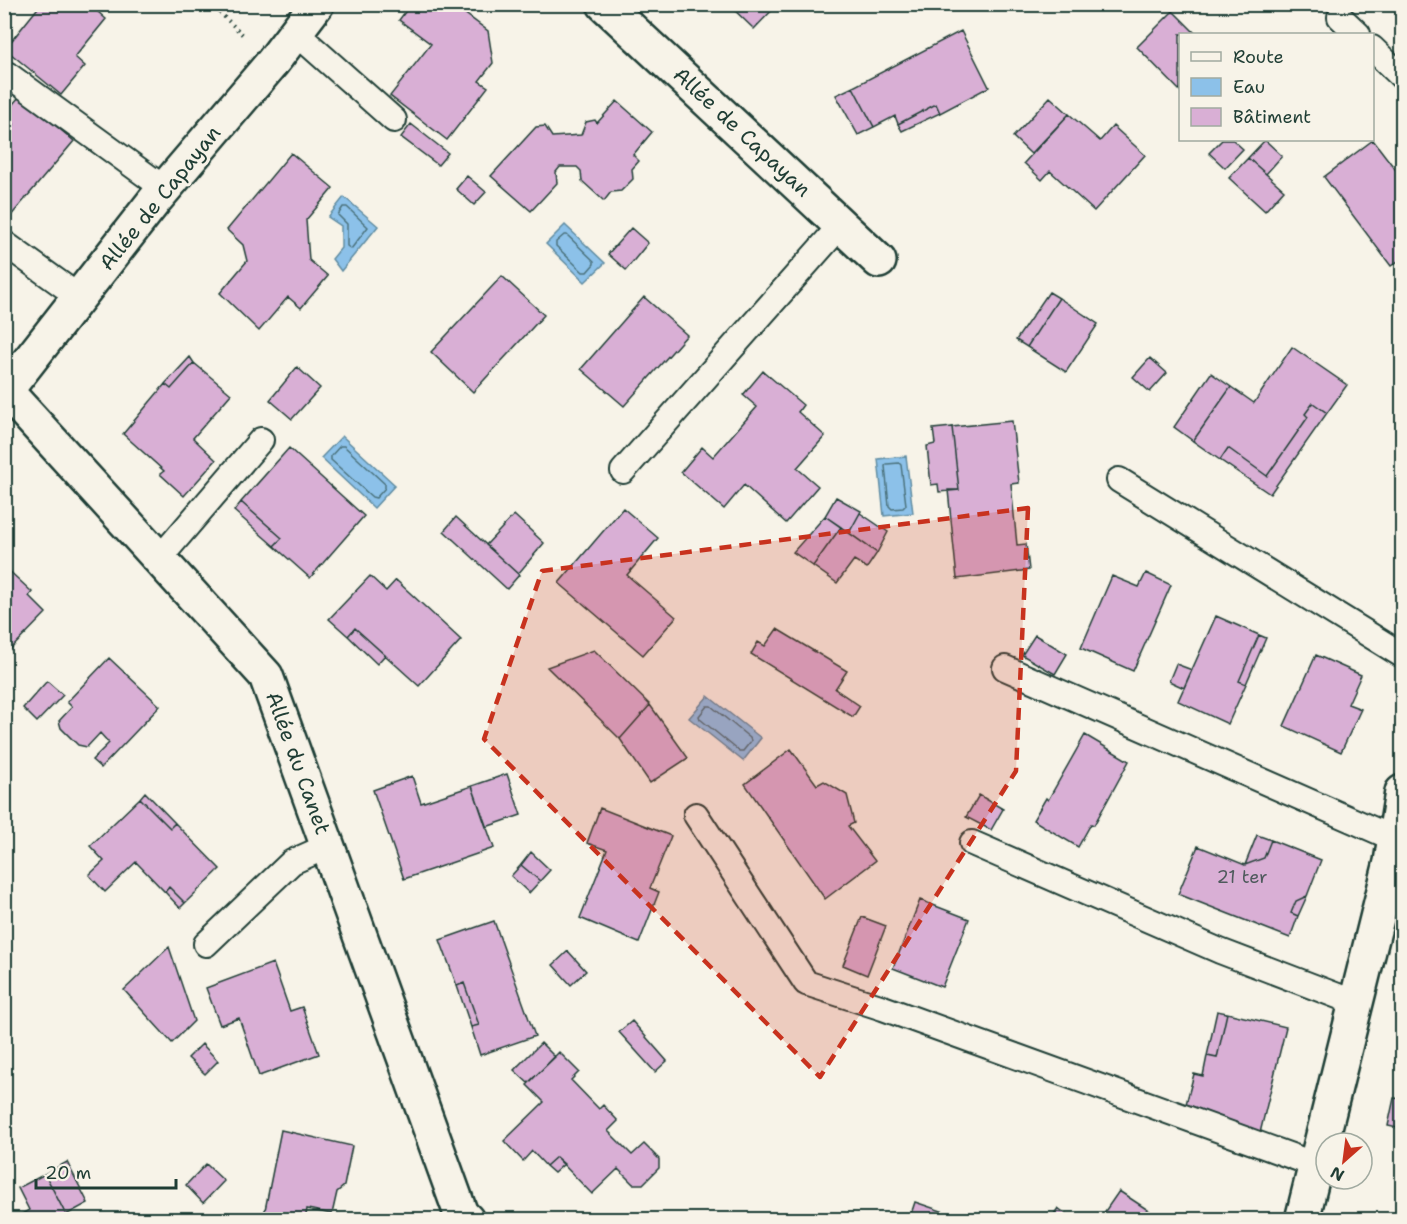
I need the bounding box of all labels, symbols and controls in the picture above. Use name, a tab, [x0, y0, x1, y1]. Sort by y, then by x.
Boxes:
legend	[1179, 33, 1374, 141]
text: Route	[1233, 45, 1284, 69]
street label: Allée de Capayan	[667, 61, 817, 203]
text: Eau	[1233, 75, 1265, 99]
text: Bâtiment	[1233, 105, 1311, 129]
street label: Allée de Capayan	[93, 120, 227, 276]
street label: Allée du Canet	[259, 688, 337, 838]
house number: 21 ter	[1216, 865, 1268, 889]
north arrow	[1314, 1131, 1374, 1191]
scale bar	[36, 1152, 176, 1190]
text: 20 m	[45, 1161, 91, 1185]
text: N	[1327, 1162, 1348, 1186]

